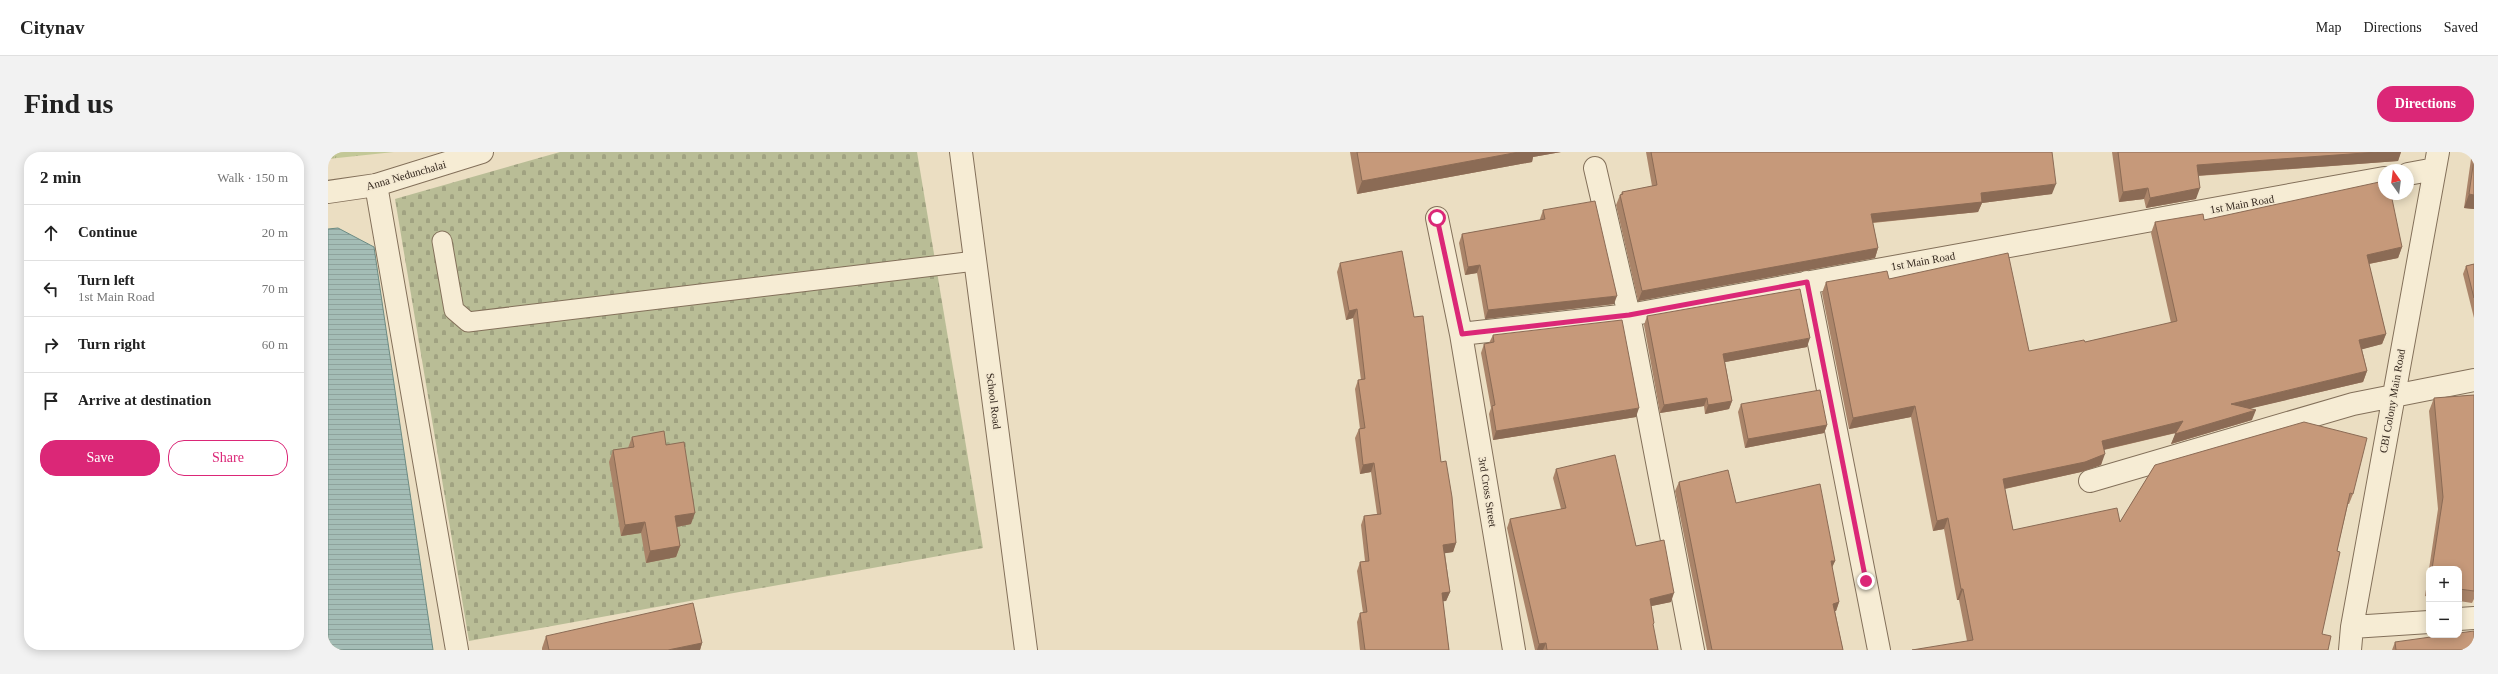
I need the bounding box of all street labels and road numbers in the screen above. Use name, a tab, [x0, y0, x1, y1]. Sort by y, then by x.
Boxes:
street label: Anna Nedunchalai	[365, 158, 447, 192]
street label: 1st Main Road	[2209, 192, 2275, 216]
street label: 1st Main Road	[1890, 249, 1956, 273]
street label: CBI Colony Main Road	[2377, 348, 2407, 454]
street label: School Road	[985, 372, 1003, 430]
street label: 3rd Cross Street	[1477, 456, 1499, 528]

